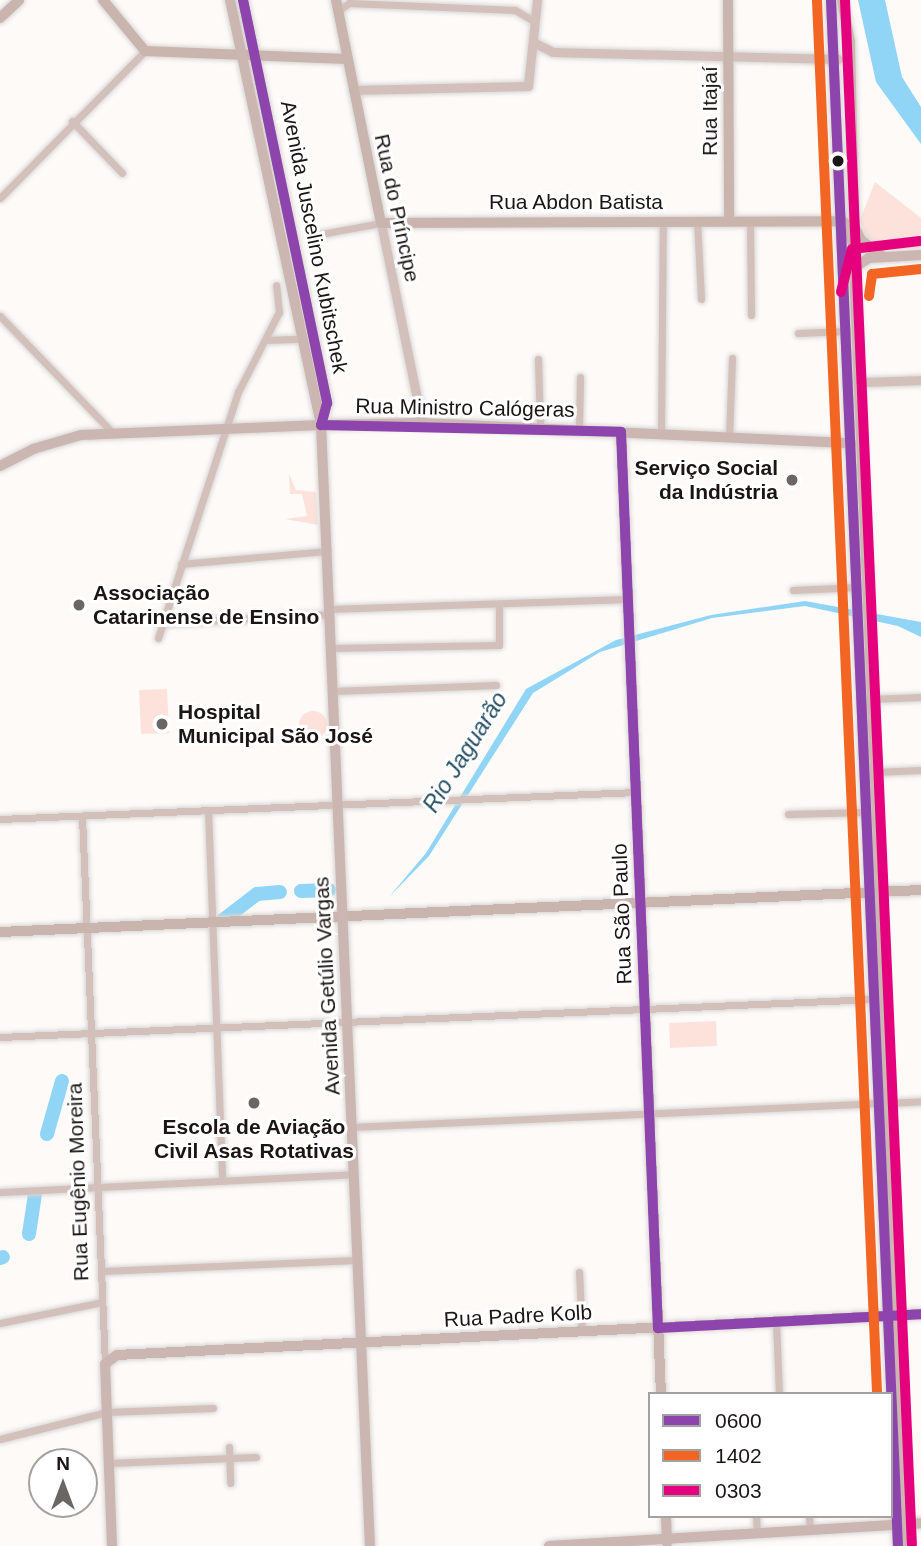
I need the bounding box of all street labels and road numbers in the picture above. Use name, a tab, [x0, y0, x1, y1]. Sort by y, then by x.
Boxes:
street label: Rua Itajaí	[697, 66, 723, 156]
street label: Avenida Juscelino Kubitschek	[275, 98, 353, 376]
street label: Rua do Príncipe	[369, 132, 425, 284]
street label: Rua Abdon Batista	[488, 189, 664, 215]
street label: Rua Ministro Calógeras	[355, 393, 575, 423]
street label: Rua São Paulo	[607, 843, 637, 985]
street label: Avenida Getúlio Vargas	[309, 876, 345, 1096]
street label: Rua Eugênio Moreira	[62, 1082, 94, 1282]
street label: Rua Padre Kolb	[443, 1300, 593, 1332]

